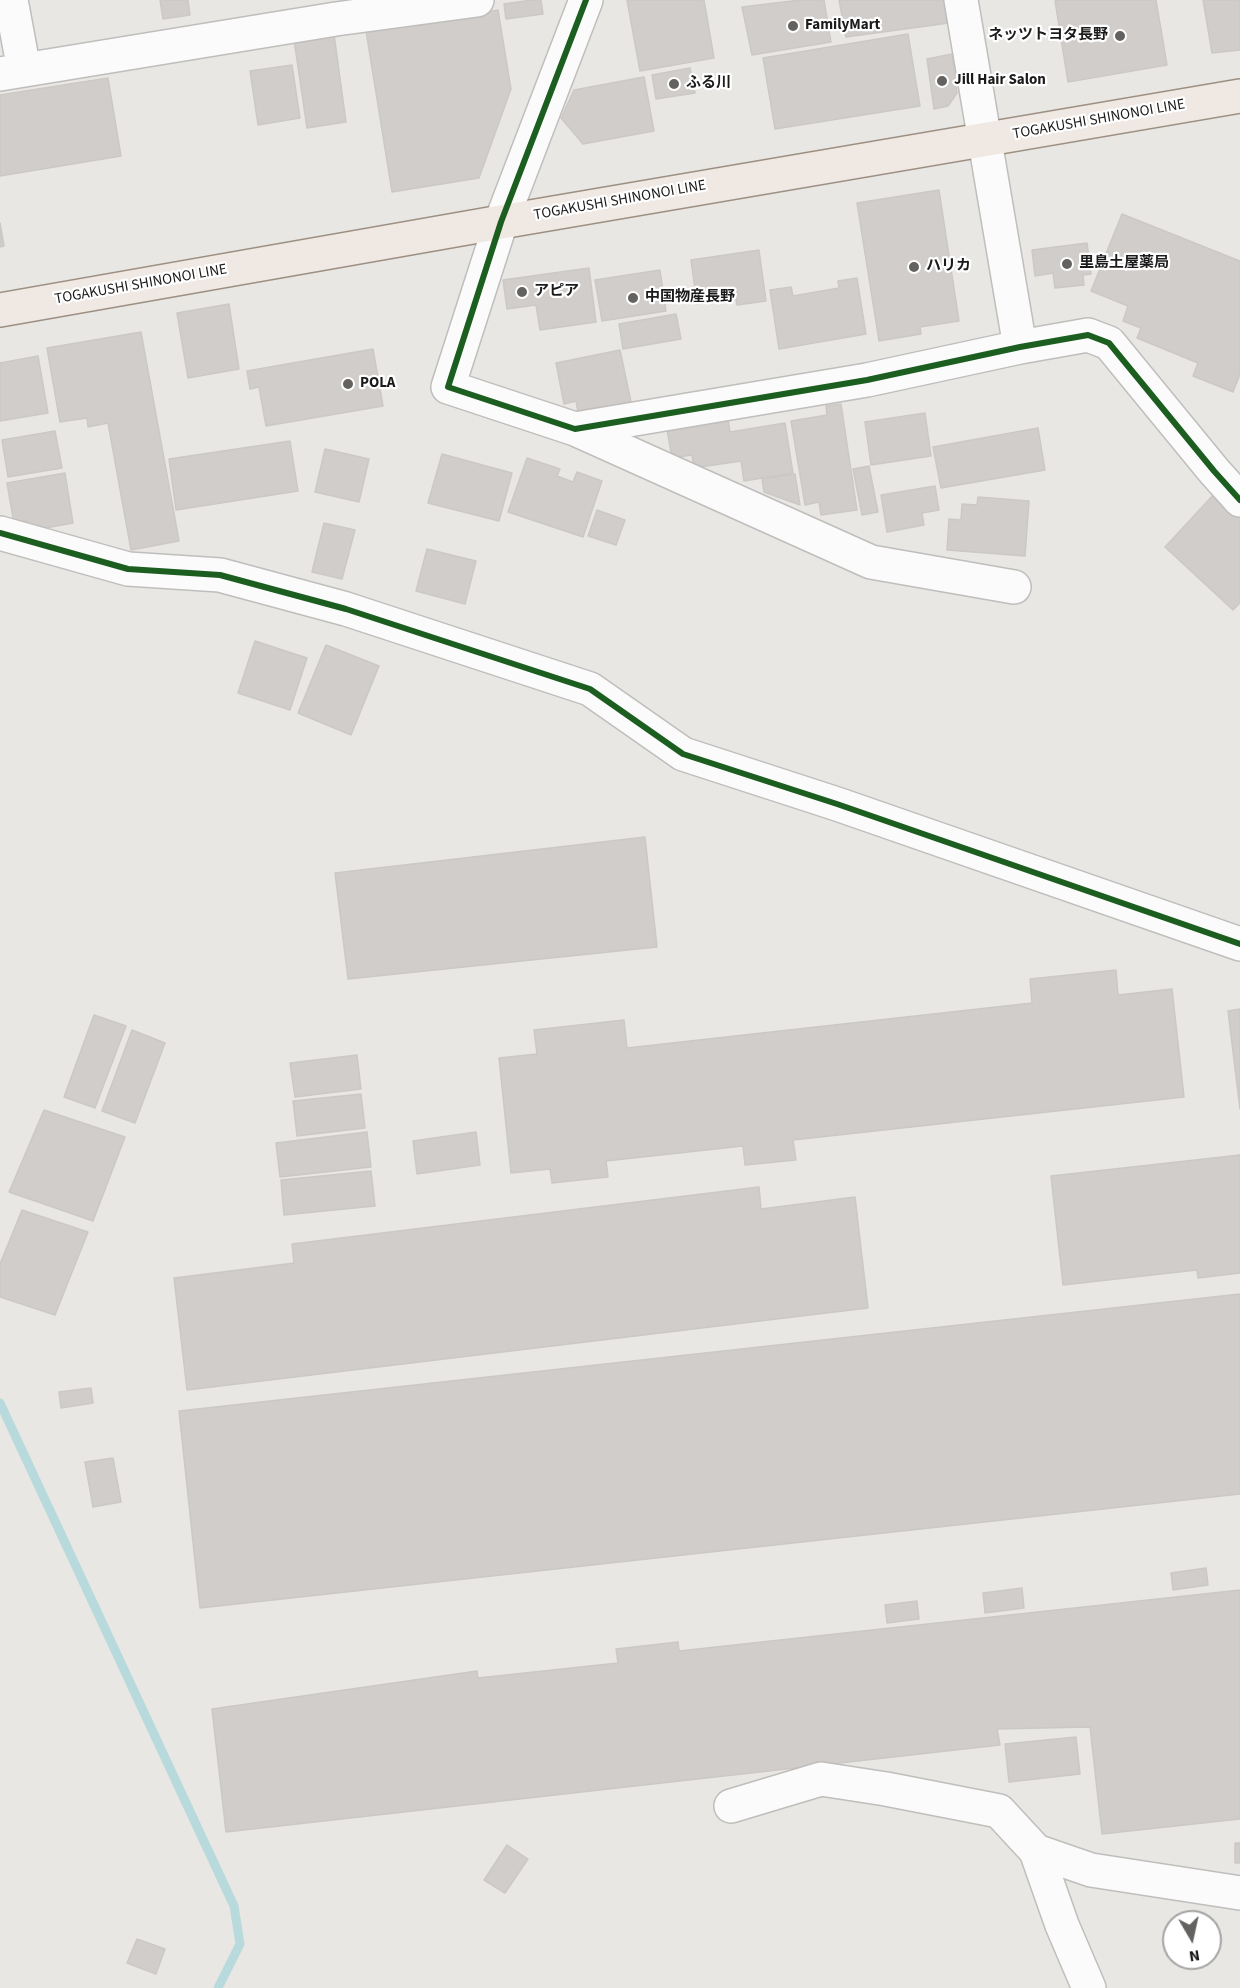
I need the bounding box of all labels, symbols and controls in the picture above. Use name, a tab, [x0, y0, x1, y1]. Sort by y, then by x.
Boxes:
place label: FamilyMart	[805, 17, 880, 35]
marker: FamilyMart	[786, 19, 800, 33]
place label: ネッツトヨタ長野	[988, 27, 1108, 45]
marker: ネッツトヨタ長野	[1113, 29, 1127, 43]
place label: Jill Hair Salon	[954, 72, 1046, 90]
marker: Jill Hair Salon	[935, 74, 949, 88]
place label: ふる川	[686, 75, 731, 93]
marker: ふる川	[667, 77, 681, 91]
street label: TOGAKUSHI SHINONOI LINE	[1011, 96, 1187, 144]
street label: TOGAKUSHI SHINONOI LINE	[532, 177, 708, 225]
place label: 里島土屋薬局	[1079, 255, 1169, 273]
marker: 里島土屋薬局	[1060, 257, 1074, 271]
place label: ハリカ	[926, 258, 971, 276]
marker: ハリカ	[907, 260, 921, 274]
street label: TOGAKUSHI SHINONOI LINE	[53, 261, 229, 309]
place label: アピア	[534, 283, 579, 301]
marker: アピア	[515, 285, 529, 299]
place label: 中国物産長野	[645, 289, 735, 307]
marker: 中国物産長野	[626, 291, 640, 305]
place label: POLA	[360, 375, 395, 393]
marker: POLA	[341, 377, 355, 391]
north arrow	[1162, 1910, 1222, 1970]
text: N	[1188, 1944, 1201, 1967]

